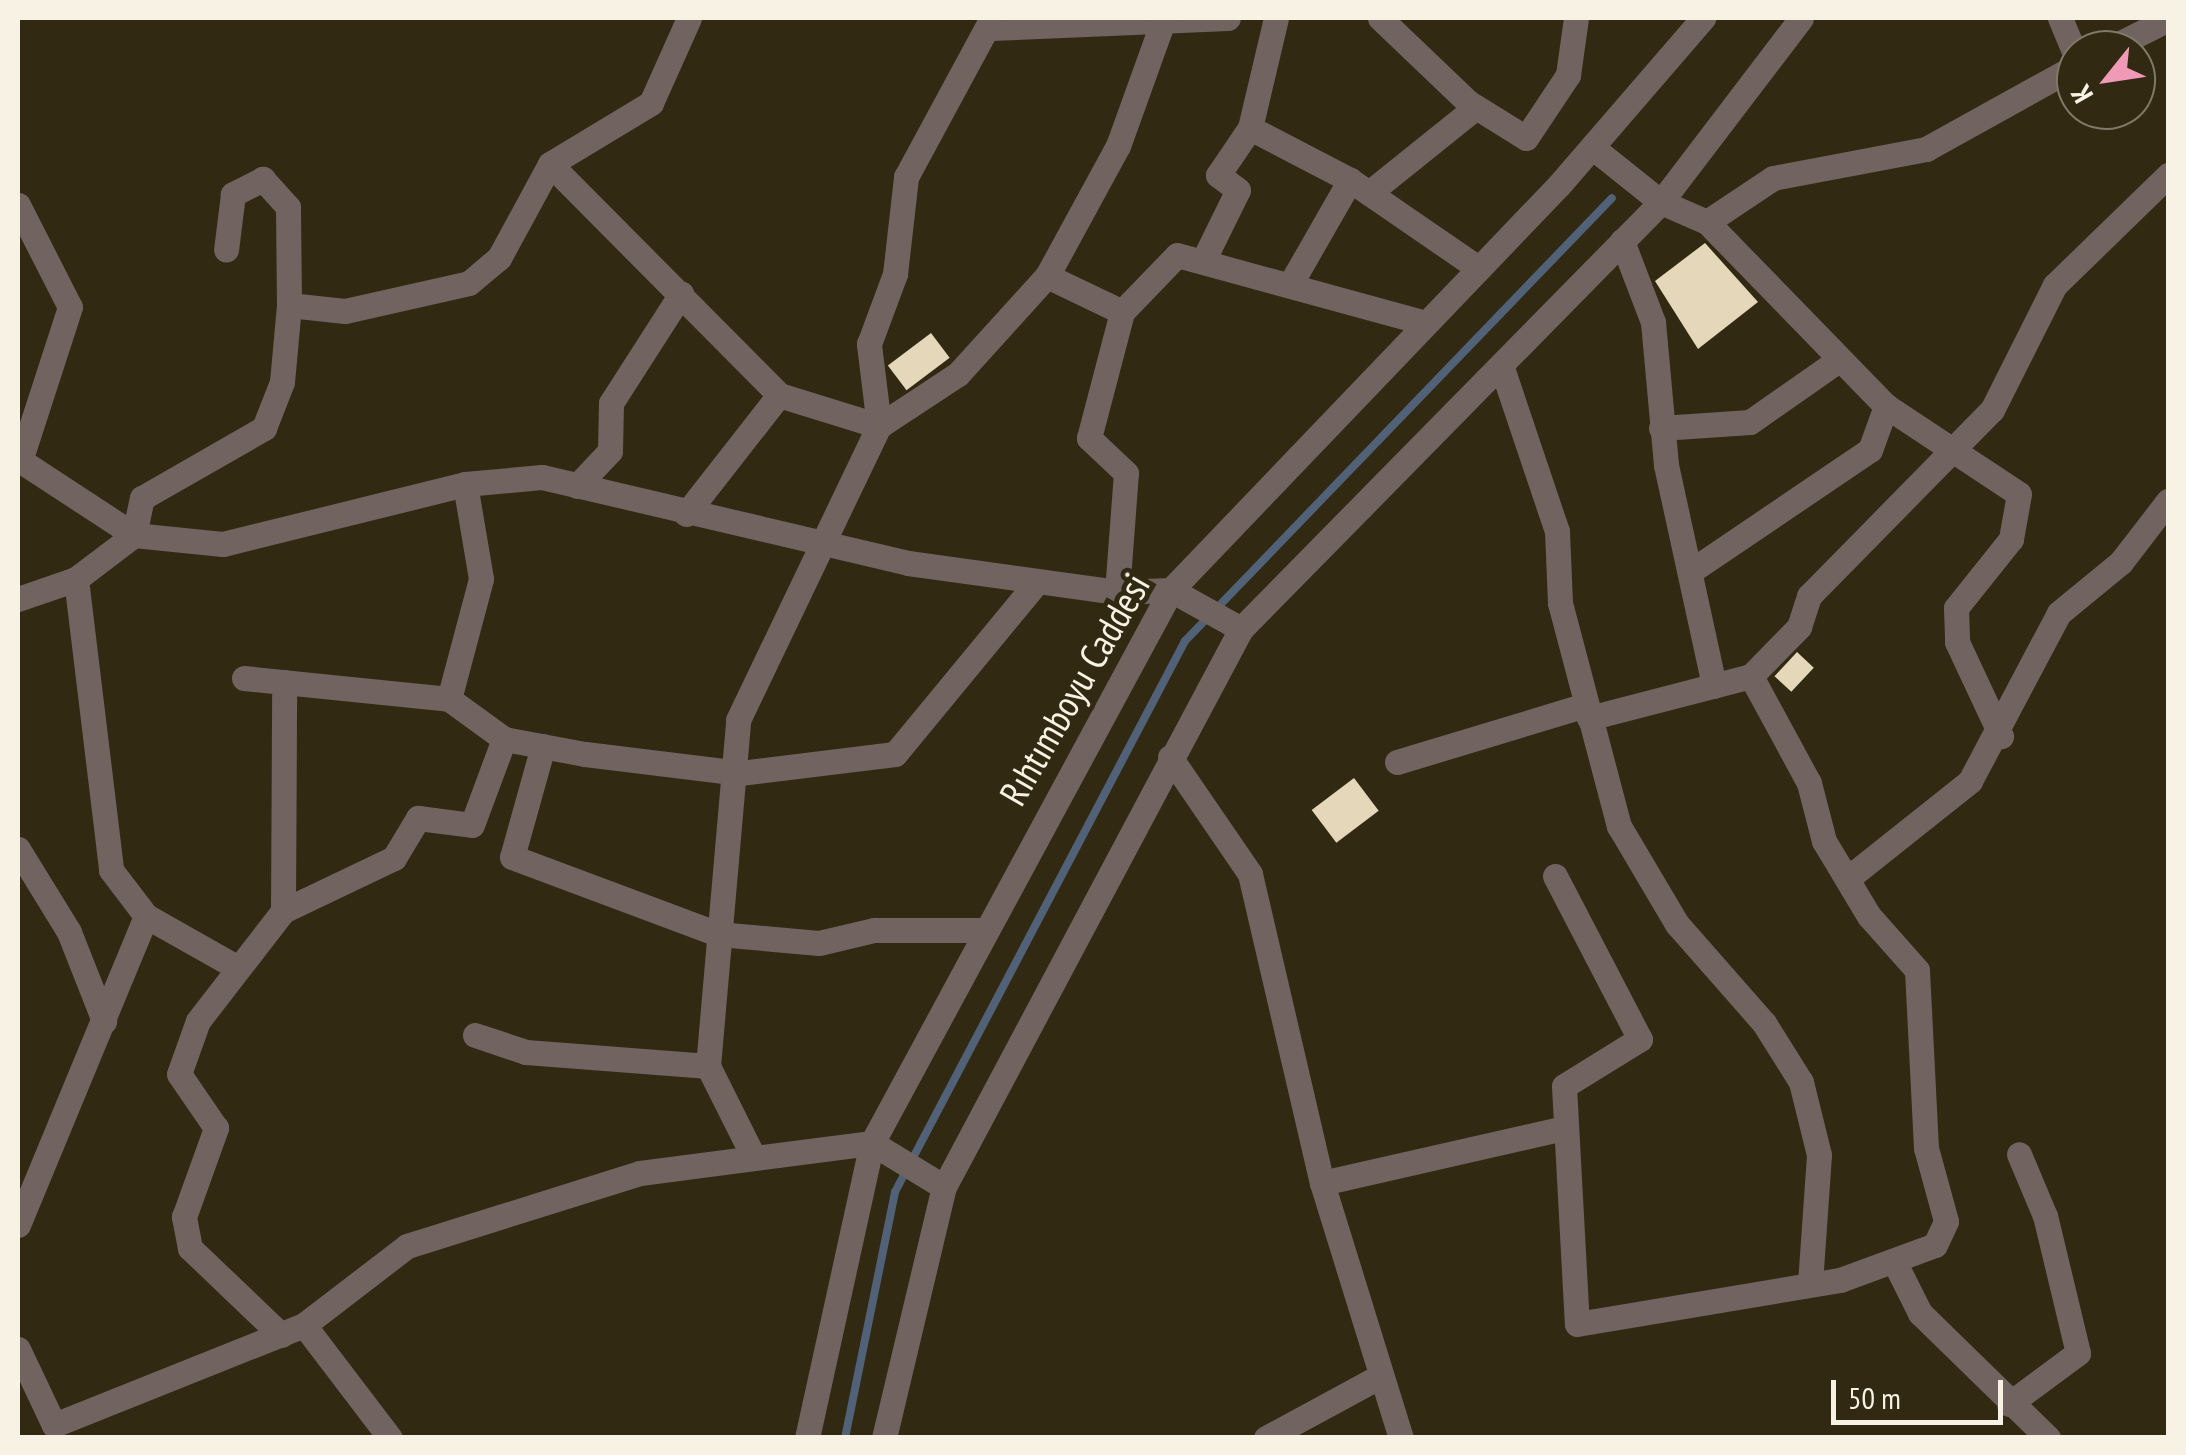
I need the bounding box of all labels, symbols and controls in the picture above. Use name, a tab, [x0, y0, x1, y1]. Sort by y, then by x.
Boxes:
north arrow	[2056, 30, 2156, 130]
text: K	[2062, 79, 2101, 110]
street label: Rıhtımboyu Caddesi	[989, 565, 1159, 813]
scale bar	[1836, 1360, 2008, 1422]
text: 50 m	[1848, 1378, 1901, 1417]

